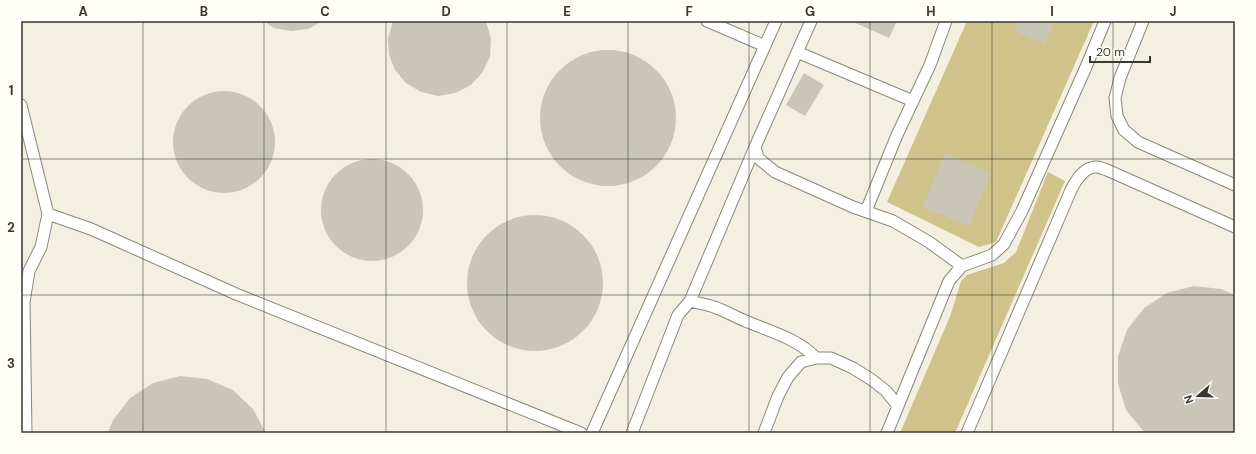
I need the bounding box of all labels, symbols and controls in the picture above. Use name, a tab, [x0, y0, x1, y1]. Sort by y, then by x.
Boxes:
text: A	[78, 3, 88, 20]
text: B	[200, 3, 208, 20]
text: C	[320, 3, 330, 20]
text: D	[441, 3, 451, 20]
text: E	[563, 3, 571, 20]
text: F	[685, 3, 693, 20]
text: G	[805, 3, 815, 20]
text: H	[926, 3, 936, 20]
text: I	[1050, 3, 1054, 20]
text: J	[1169, 3, 1177, 20]
scale bar	[1090, 38, 1150, 64]
text: 20 m	[1096, 44, 1125, 60]
text: 1	[9, 82, 13, 99]
text: 2	[7, 219, 15, 236]
text: 3	[7, 355, 15, 372]
north arrow	[1178, 376, 1218, 416]
text: N	[1181, 393, 1197, 406]

